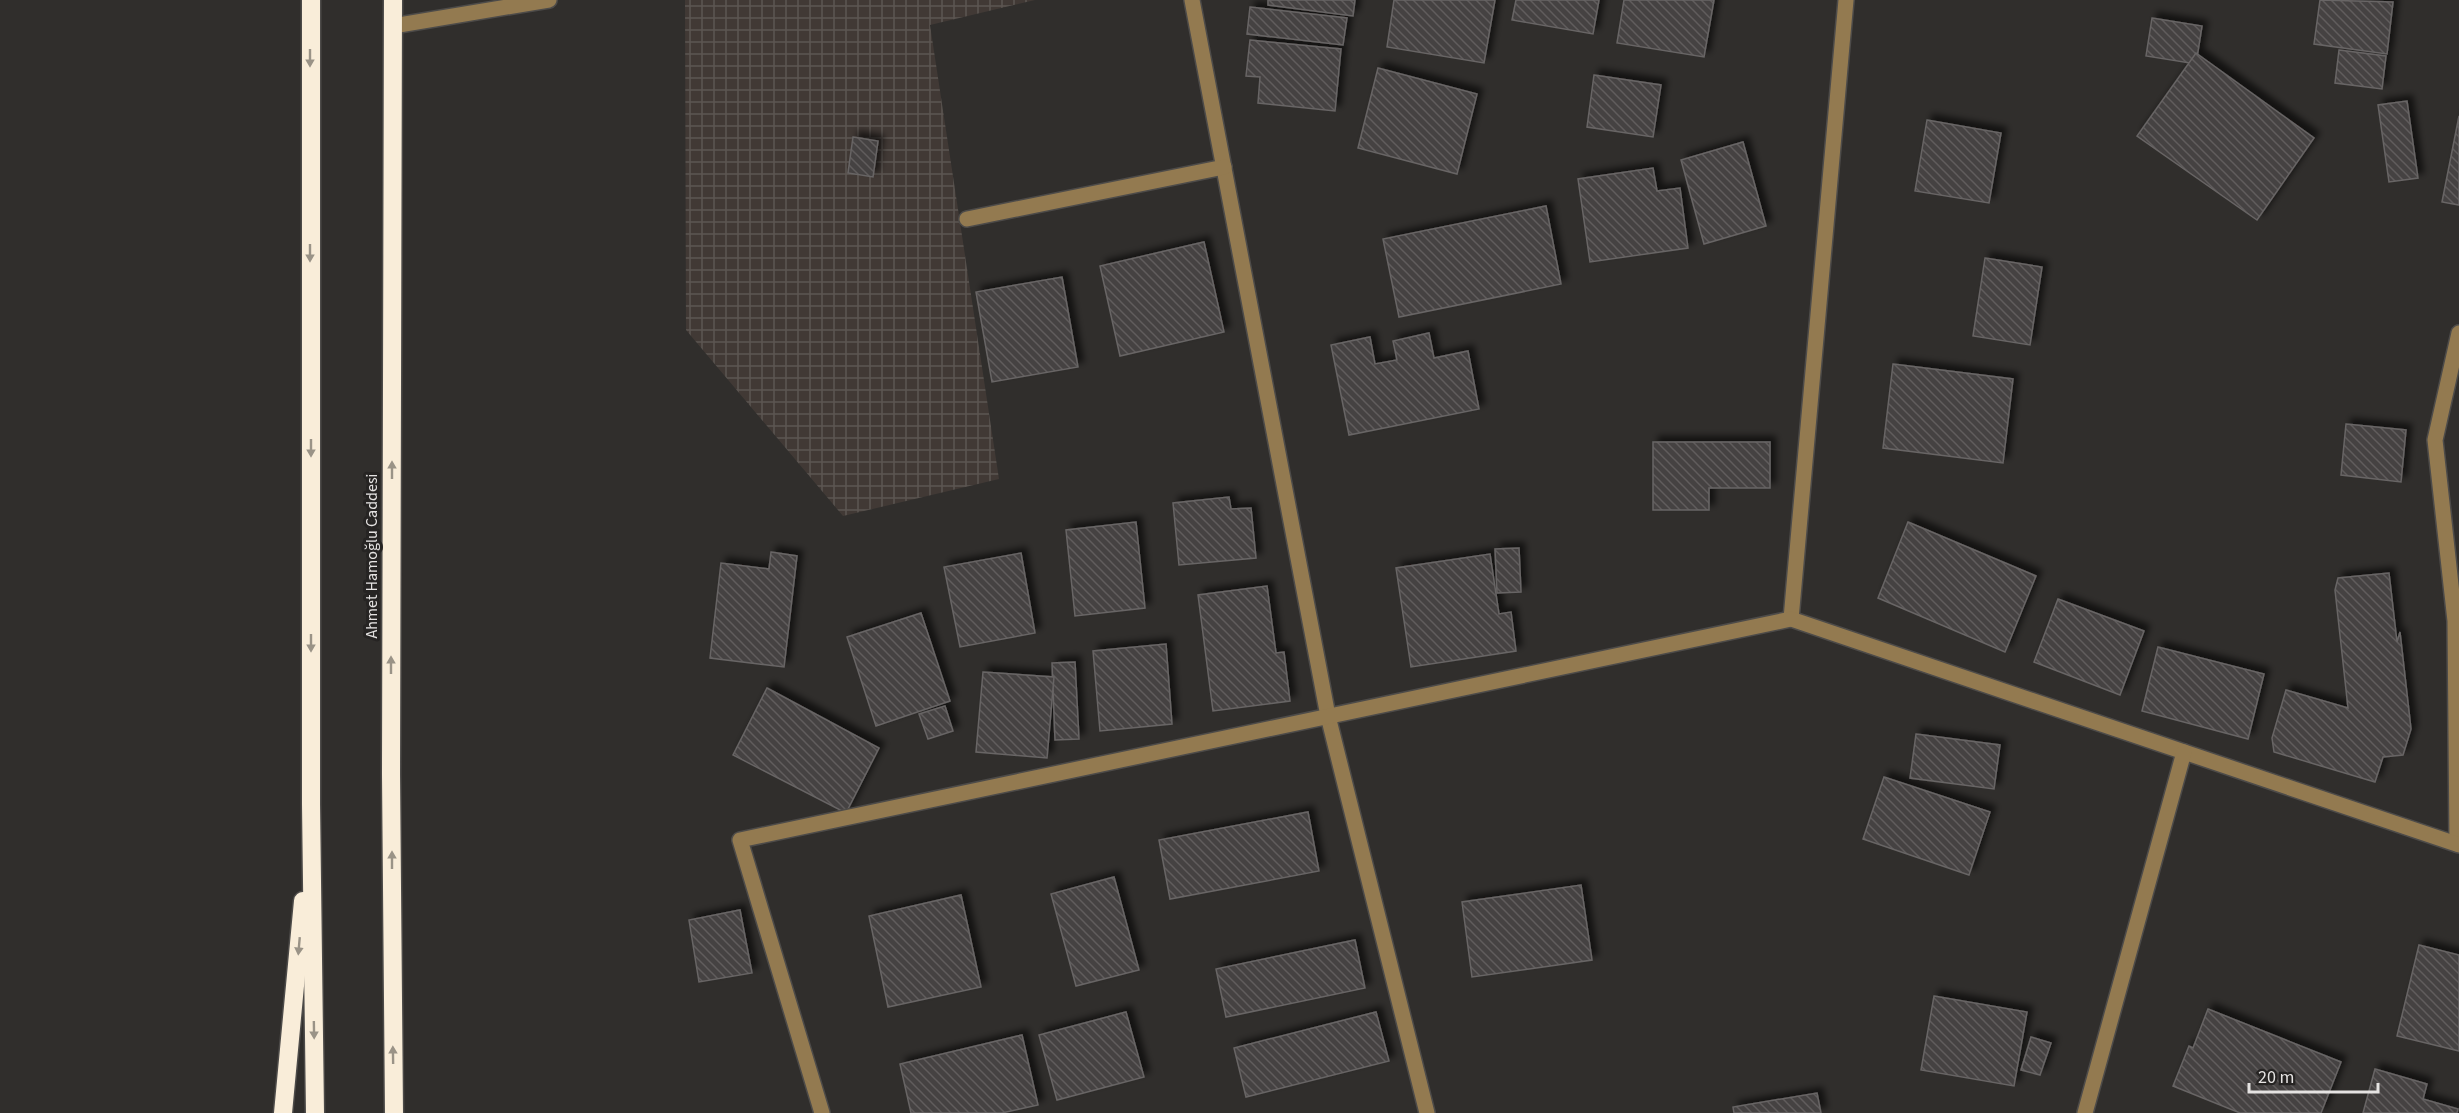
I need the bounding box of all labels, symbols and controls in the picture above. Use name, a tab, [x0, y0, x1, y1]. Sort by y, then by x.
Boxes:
one-way arrow	[306, 49, 315, 68]
one-way arrow	[305, 244, 315, 263]
one-way arrow	[306, 439, 316, 458]
one-way arrow	[387, 460, 397, 479]
street label: Ahmet Hamoğlu Caddesi	[361, 473, 383, 639]
one-way arrow	[306, 634, 316, 653]
one-way arrow	[386, 655, 396, 674]
one-way arrow	[387, 850, 397, 869]
one-way arrow	[294, 936, 304, 955]
one-way arrow	[309, 1021, 319, 1040]
one-way arrow	[388, 1045, 398, 1064]
scale bar	[2249, 1056, 2378, 1094]
text: 20 m	[2258, 1065, 2294, 1090]

